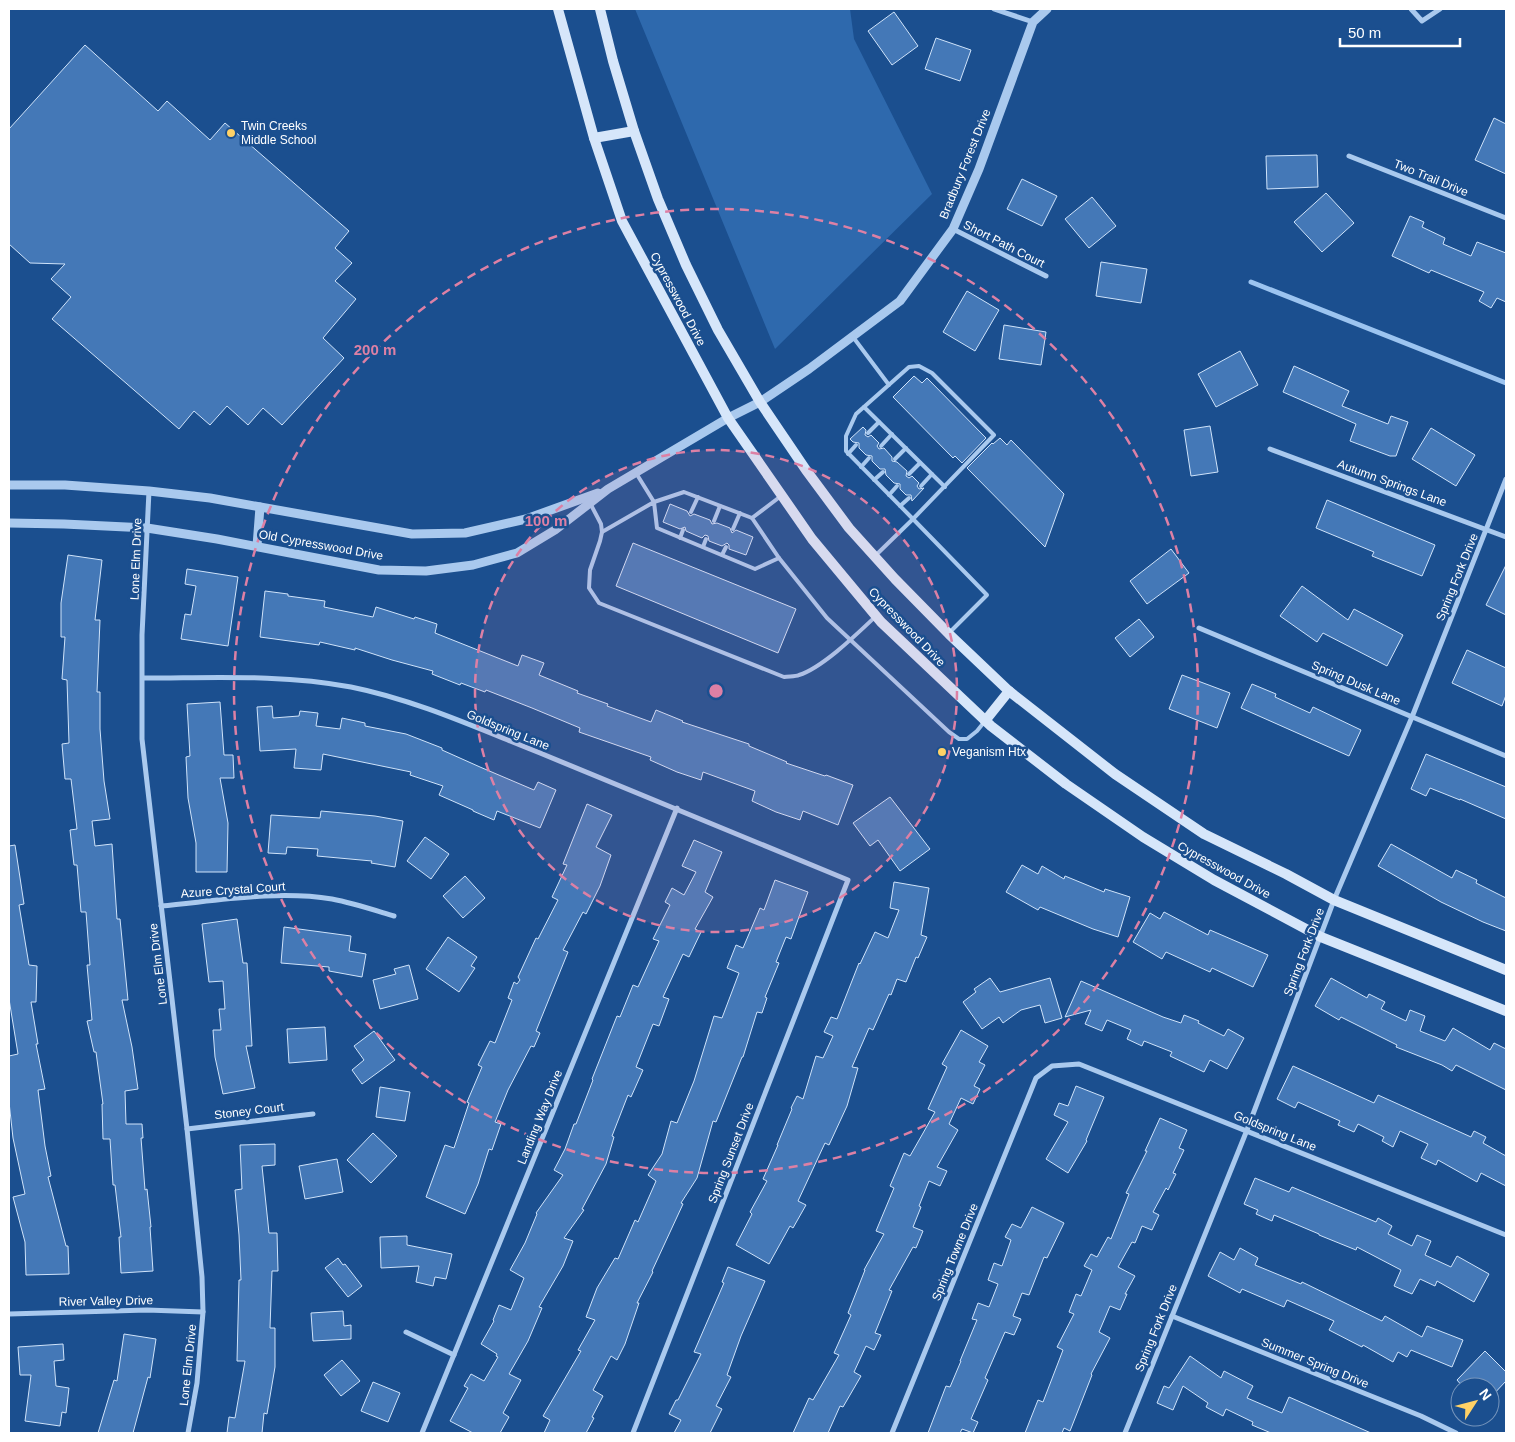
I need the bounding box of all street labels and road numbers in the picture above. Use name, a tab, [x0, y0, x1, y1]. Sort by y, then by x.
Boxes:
street label: Bradbury Forest Drive	[937, 107, 994, 221]
street label: Two Trail Drive	[1392, 157, 1471, 199]
street label: Short Path Court	[961, 217, 1048, 271]
street label: Cypresswood Drive	[647, 250, 709, 348]
street label: Autumn Springs Lane	[1335, 457, 1449, 509]
street label: Lone Elm Drive	[128, 517, 144, 600]
street label: Old Cypresswood Drive	[258, 527, 385, 563]
street label: Spring Fork Drive	[1433, 531, 1481, 623]
street label: Cypresswood Drive	[866, 585, 948, 670]
street label: Spring Dusk Lane	[1309, 658, 1403, 708]
street label: Goldspring Lane	[465, 707, 552, 753]
street label: Cypresswood Drive	[1175, 839, 1273, 901]
street label: Azure Crystal Court	[180, 879, 286, 901]
street label: Spring Fork Drive	[1281, 906, 1327, 998]
street label: Lone Elm Drive	[146, 922, 170, 1006]
street label: Landing Way Drive	[515, 1067, 566, 1166]
street label: Stoney Court	[213, 1100, 285, 1122]
street label: Spring Sunset Drive	[705, 1100, 757, 1205]
street label: Goldspring Lane	[1232, 1108, 1319, 1154]
street label: Spring Towne Drive	[929, 1201, 981, 1303]
street label: Spring Fork Drive	[1132, 1282, 1180, 1374]
street label: River Valley Drive	[59, 1293, 154, 1309]
street label: Lone Elm Drive	[177, 1323, 199, 1407]
street label: Summer Spring Drive	[1259, 1335, 1371, 1391]

